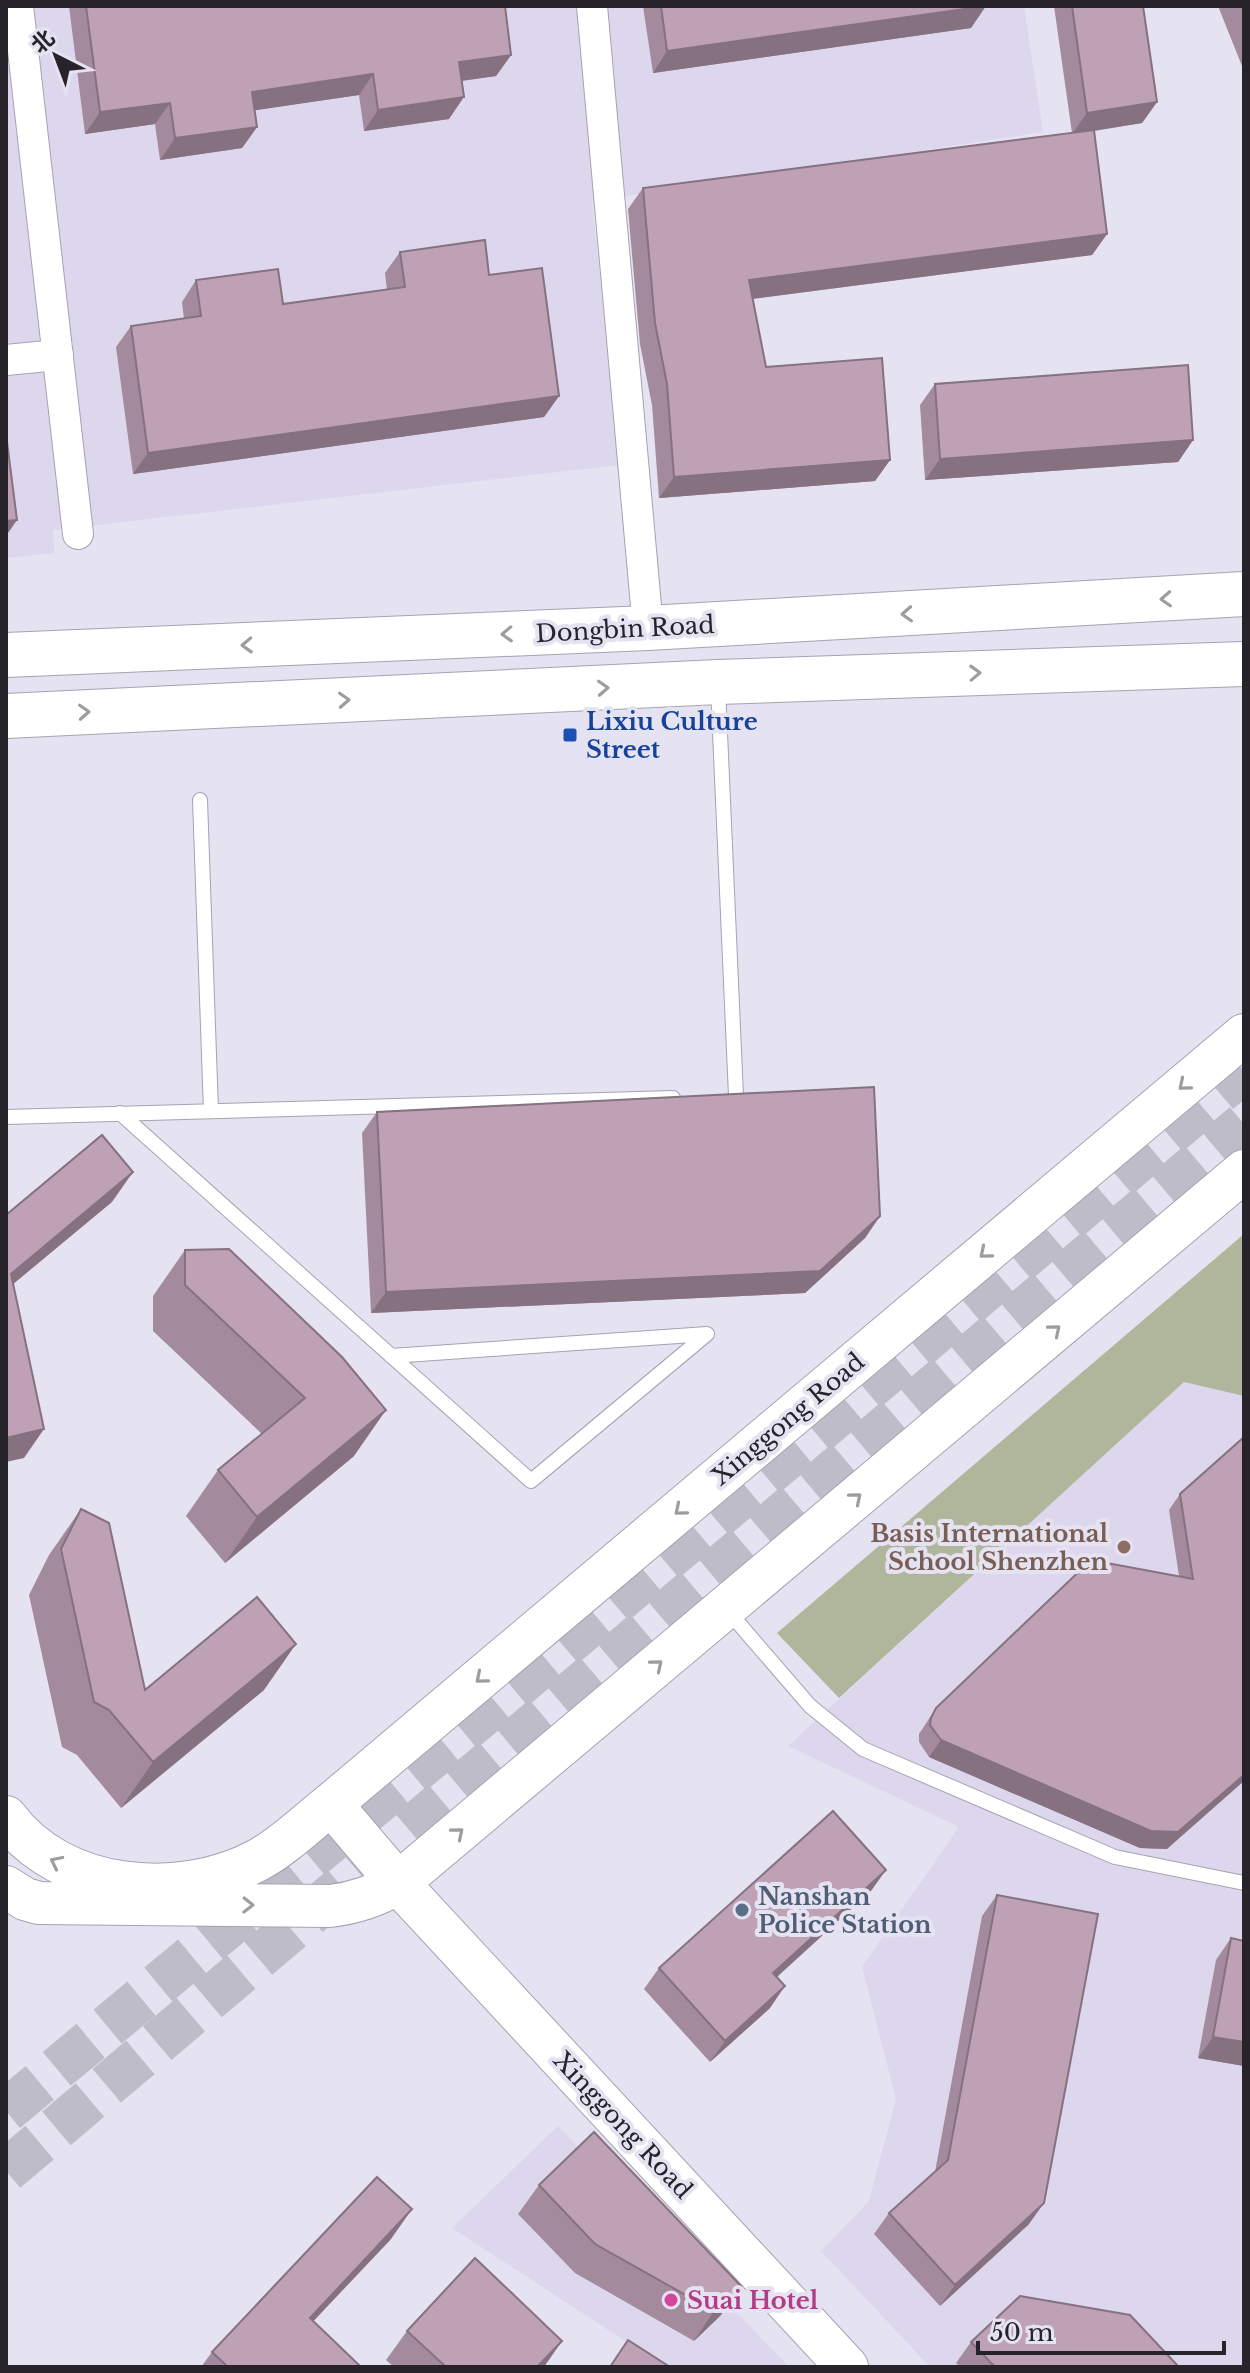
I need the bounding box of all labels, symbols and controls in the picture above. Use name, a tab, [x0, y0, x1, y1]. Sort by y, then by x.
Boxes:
north arrow	[16, 16, 96, 96]
text: 北	[26, 24, 60, 59]
one-way arrow	[1159, 590, 1172, 607]
one-way arrow	[900, 605, 913, 622]
street label: Dongbin Road	[535, 610, 715, 648]
one-way arrow	[500, 626, 513, 643]
one-way arrow	[240, 636, 253, 653]
one-way arrow	[969, 665, 982, 682]
one-way arrow	[597, 679, 610, 696]
one-way arrow	[338, 691, 351, 708]
one-way arrow	[78, 704, 91, 721]
place label: Lixiu Culture Street	[586, 707, 758, 764]
marker: Lixiu Culture Street	[561, 726, 579, 744]
one-way arrow	[1179, 1075, 1194, 1090]
one-way arrow	[980, 1243, 995, 1258]
one-way arrow	[1045, 1325, 1060, 1340]
street label: Xinggong Road	[706, 1347, 870, 1491]
one-way arrow	[846, 1493, 861, 1508]
one-way arrow	[674, 1500, 689, 1515]
place label: Basis International School Shenzhen	[870, 1519, 1109, 1576]
marker: Basis International School Shenzhen	[1115, 1538, 1133, 1556]
one-way arrow	[648, 1660, 662, 1675]
one-way arrow	[475, 1668, 490, 1683]
one-way arrow	[449, 1828, 463, 1843]
one-way arrow	[50, 1856, 65, 1871]
place label: Nanshan Police Station	[758, 1882, 932, 1939]
one-way arrow	[242, 1897, 255, 1914]
marker: Nanshan Police Station	[733, 1901, 751, 1919]
street label: Xinggong Road	[548, 2046, 698, 2204]
place label: Suai Hotel	[687, 2286, 819, 2315]
marker: Suai Hotel	[662, 2291, 680, 2309]
scale bar	[978, 2305, 1224, 2355]
text: 50 m	[990, 2318, 1054, 2347]

